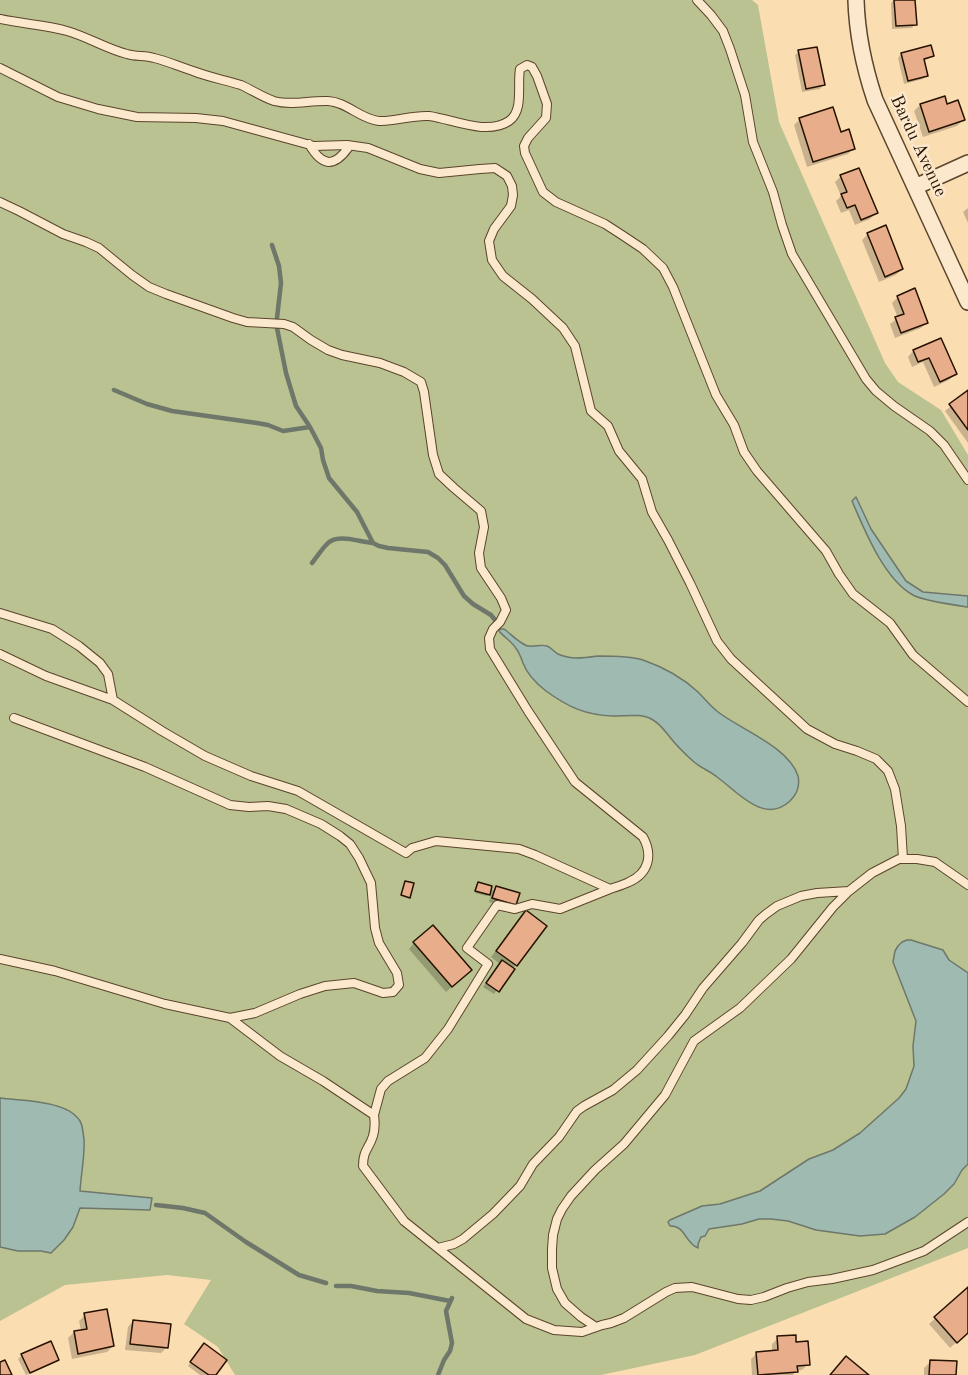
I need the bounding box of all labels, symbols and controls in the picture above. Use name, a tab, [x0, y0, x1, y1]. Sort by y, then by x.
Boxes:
street label: Bardu Avenue	[885, 92, 951, 200]

